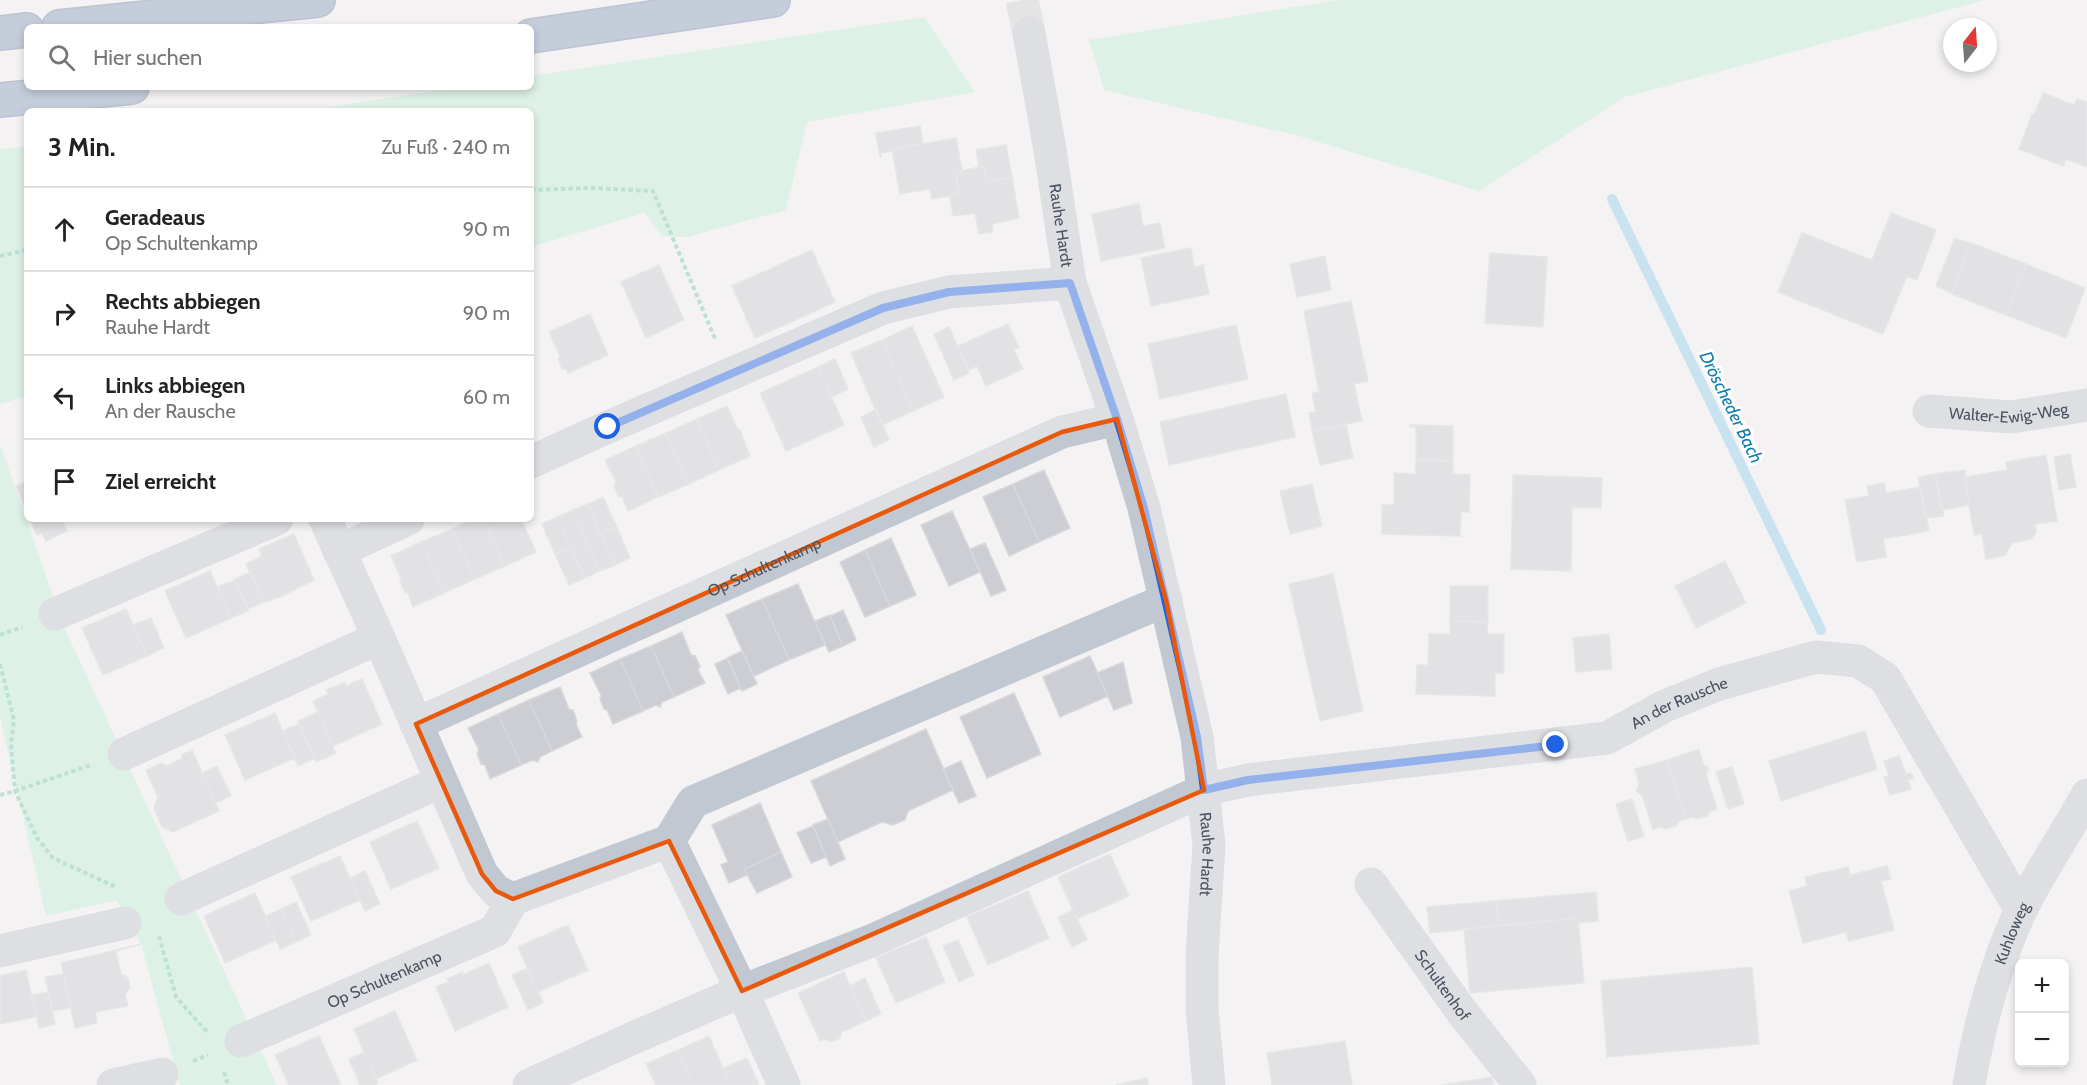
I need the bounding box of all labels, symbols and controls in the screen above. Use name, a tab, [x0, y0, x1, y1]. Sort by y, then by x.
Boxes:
north arrow	[1943, 18, 1997, 72]
search box	[24, 24, 534, 90]
icon: search	[45, 41, 78, 74]
text: Hier suchen	[93, 44, 202, 71]
text: 3 Min.	[48, 131, 116, 163]
text: Zu Fuß · 240 m	[381, 135, 510, 159]
street label: Rauhe Hardt	[1046, 182, 1077, 269]
text: Geradeaus	[105, 204, 205, 231]
icon: ahead	[48, 213, 81, 246]
text: 90 m	[463, 217, 510, 241]
text: Op Schultenkamp	[105, 231, 258, 255]
text: Rechts abbiegen	[105, 288, 261, 315]
icon: right	[48, 297, 81, 330]
text: 90 m	[463, 301, 510, 325]
text: Rauhe Hardt	[105, 315, 210, 339]
water label: Dröscheder Bach	[1694, 347, 1768, 467]
text: Links abbiegen	[105, 372, 245, 399]
icon: left	[48, 381, 81, 414]
text: 60 m	[463, 385, 510, 409]
street label: Walter-Ewig-Weg	[1948, 398, 2071, 427]
text: An der Rausche	[105, 399, 236, 423]
route start	[594, 413, 620, 439]
icon: arrive	[48, 465, 81, 498]
text: Ziel erreicht	[105, 468, 216, 495]
street label: Op Schultenkamp	[704, 533, 824, 601]
street label: An der Rausche	[1627, 673, 1730, 733]
route end	[1542, 731, 1568, 757]
street label: Rauhe Hardt	[1196, 811, 1219, 897]
street label: Kuhloweg	[1990, 898, 2033, 967]
street label: Op Schultenkamp	[324, 946, 444, 1012]
street label: Schultenhof	[1411, 946, 1475, 1025]
map controls	[2015, 959, 2069, 1067]
button: +	[2015, 959, 2069, 1013]
button: −	[2015, 1013, 2069, 1067]

